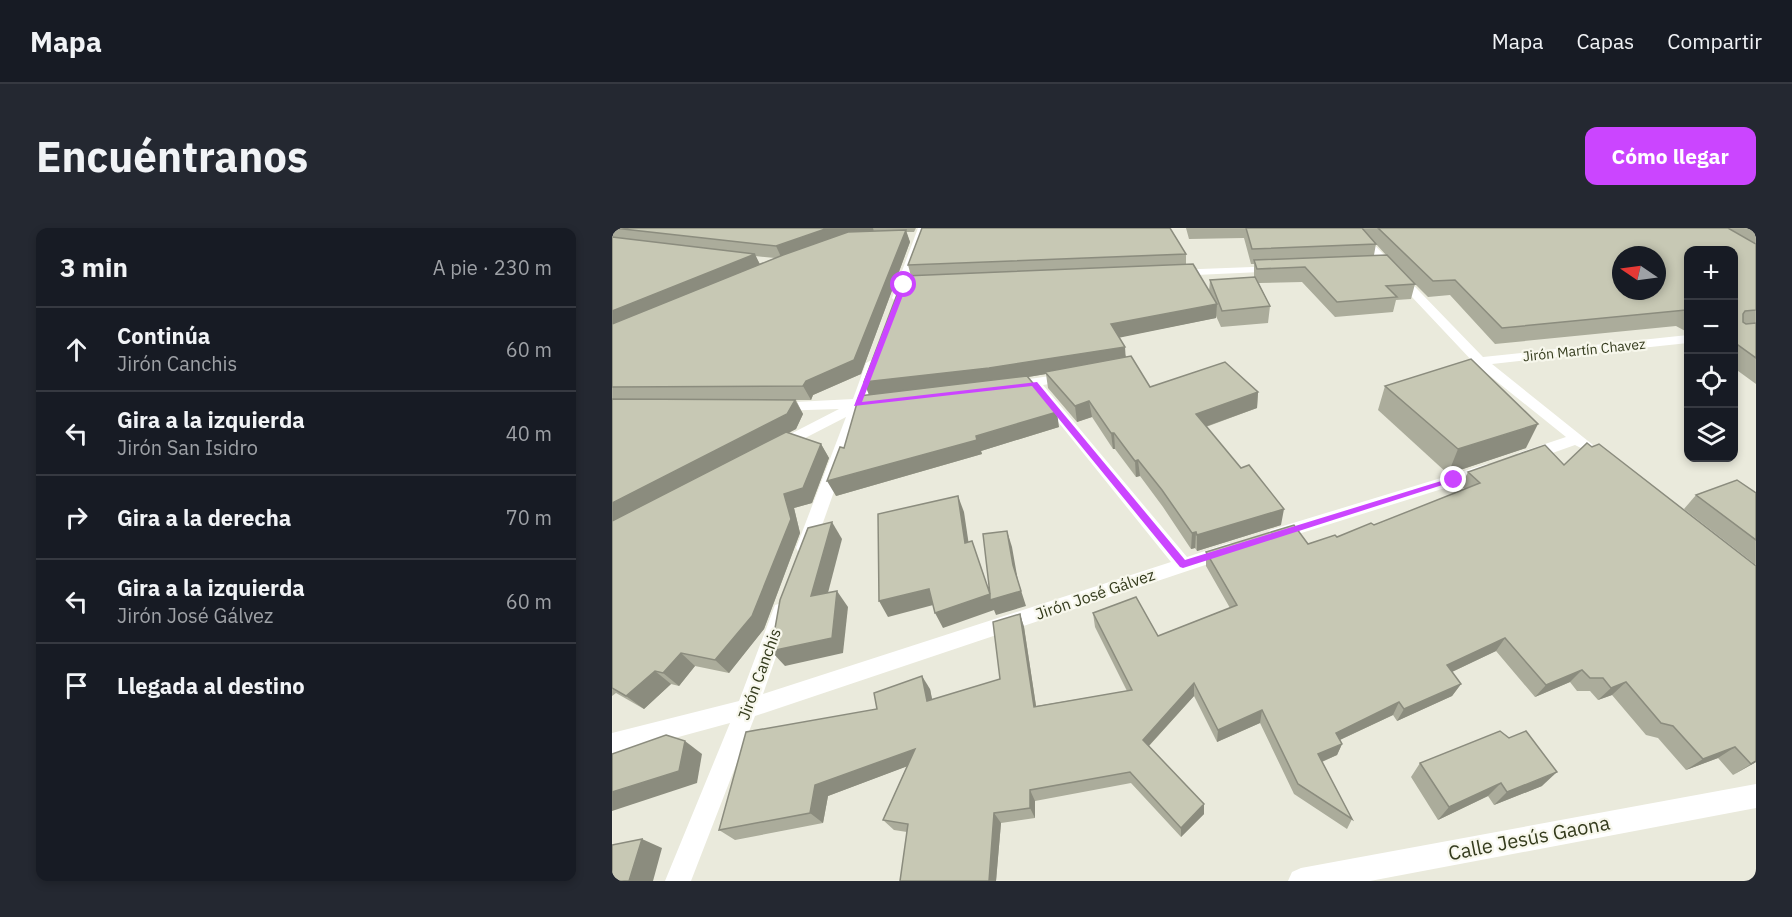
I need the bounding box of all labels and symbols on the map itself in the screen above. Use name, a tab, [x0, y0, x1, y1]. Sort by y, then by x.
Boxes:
north arrow	[1612, 246, 1666, 300]
route start	[890, 271, 916, 297]
street label: Jirón Martín Chavez	[1522, 335, 1647, 365]
route end	[1440, 466, 1466, 492]
street label: Jirón José Gálvez	[1033, 564, 1157, 624]
street label: Jirón Canchis	[733, 625, 785, 723]
street label: Calle Jesús Gaona	[1446, 809, 1612, 866]

